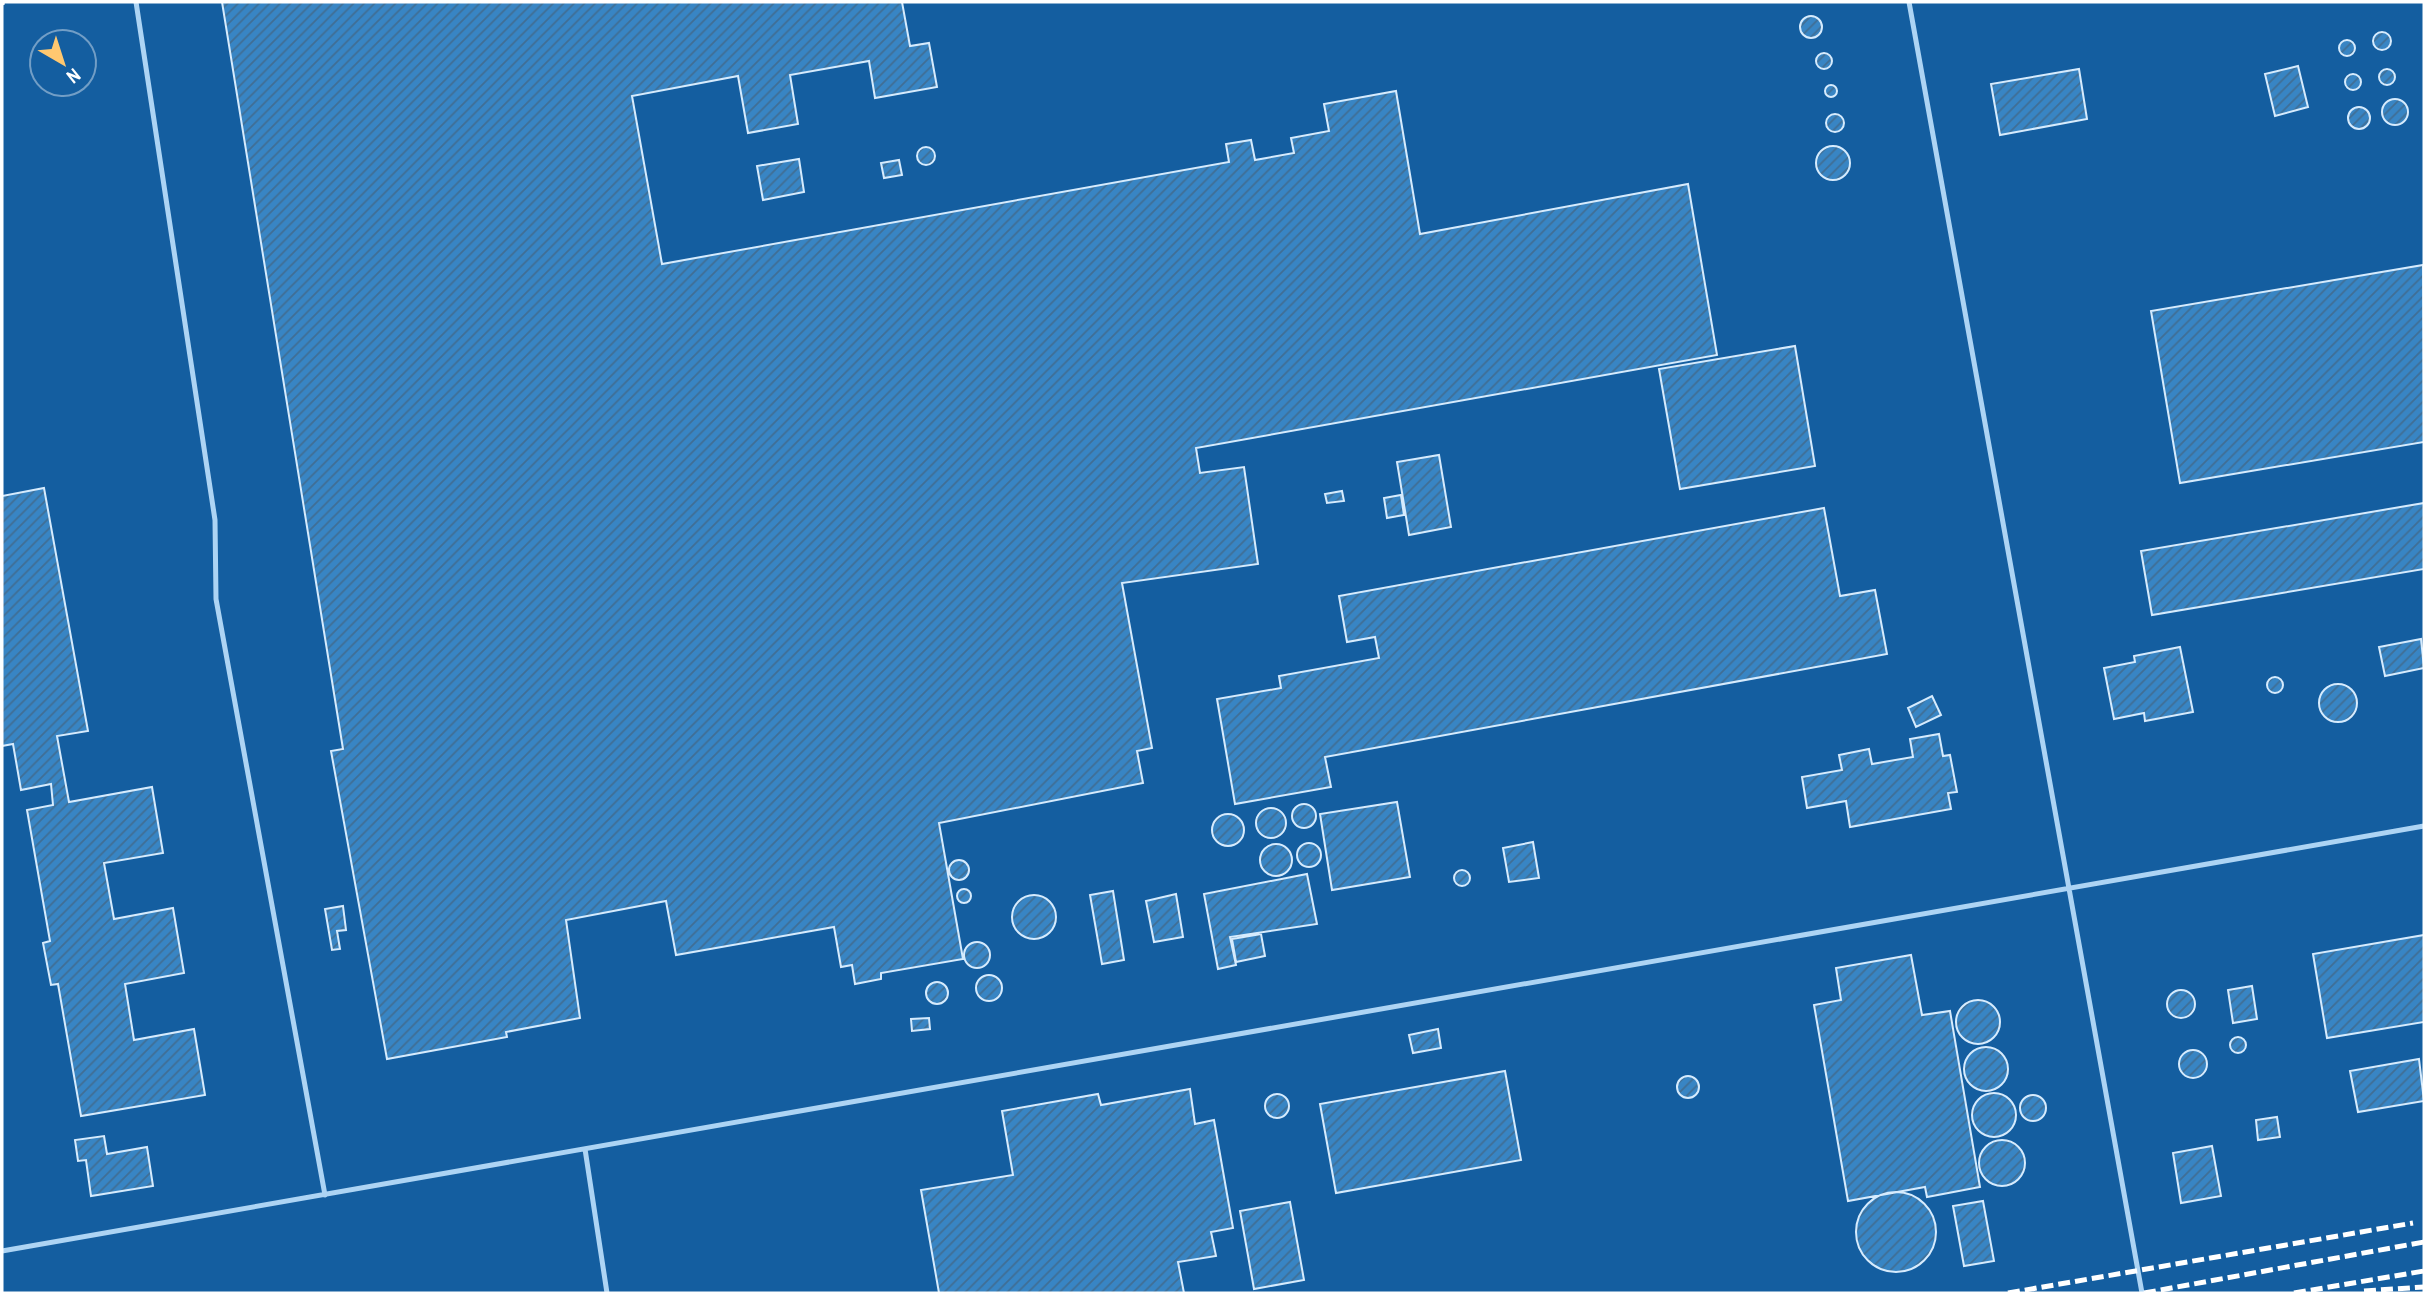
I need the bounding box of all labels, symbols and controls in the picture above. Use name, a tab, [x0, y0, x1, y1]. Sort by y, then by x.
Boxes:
north arrow	[28, 28, 98, 98]
text: N	[61, 63, 86, 90]

